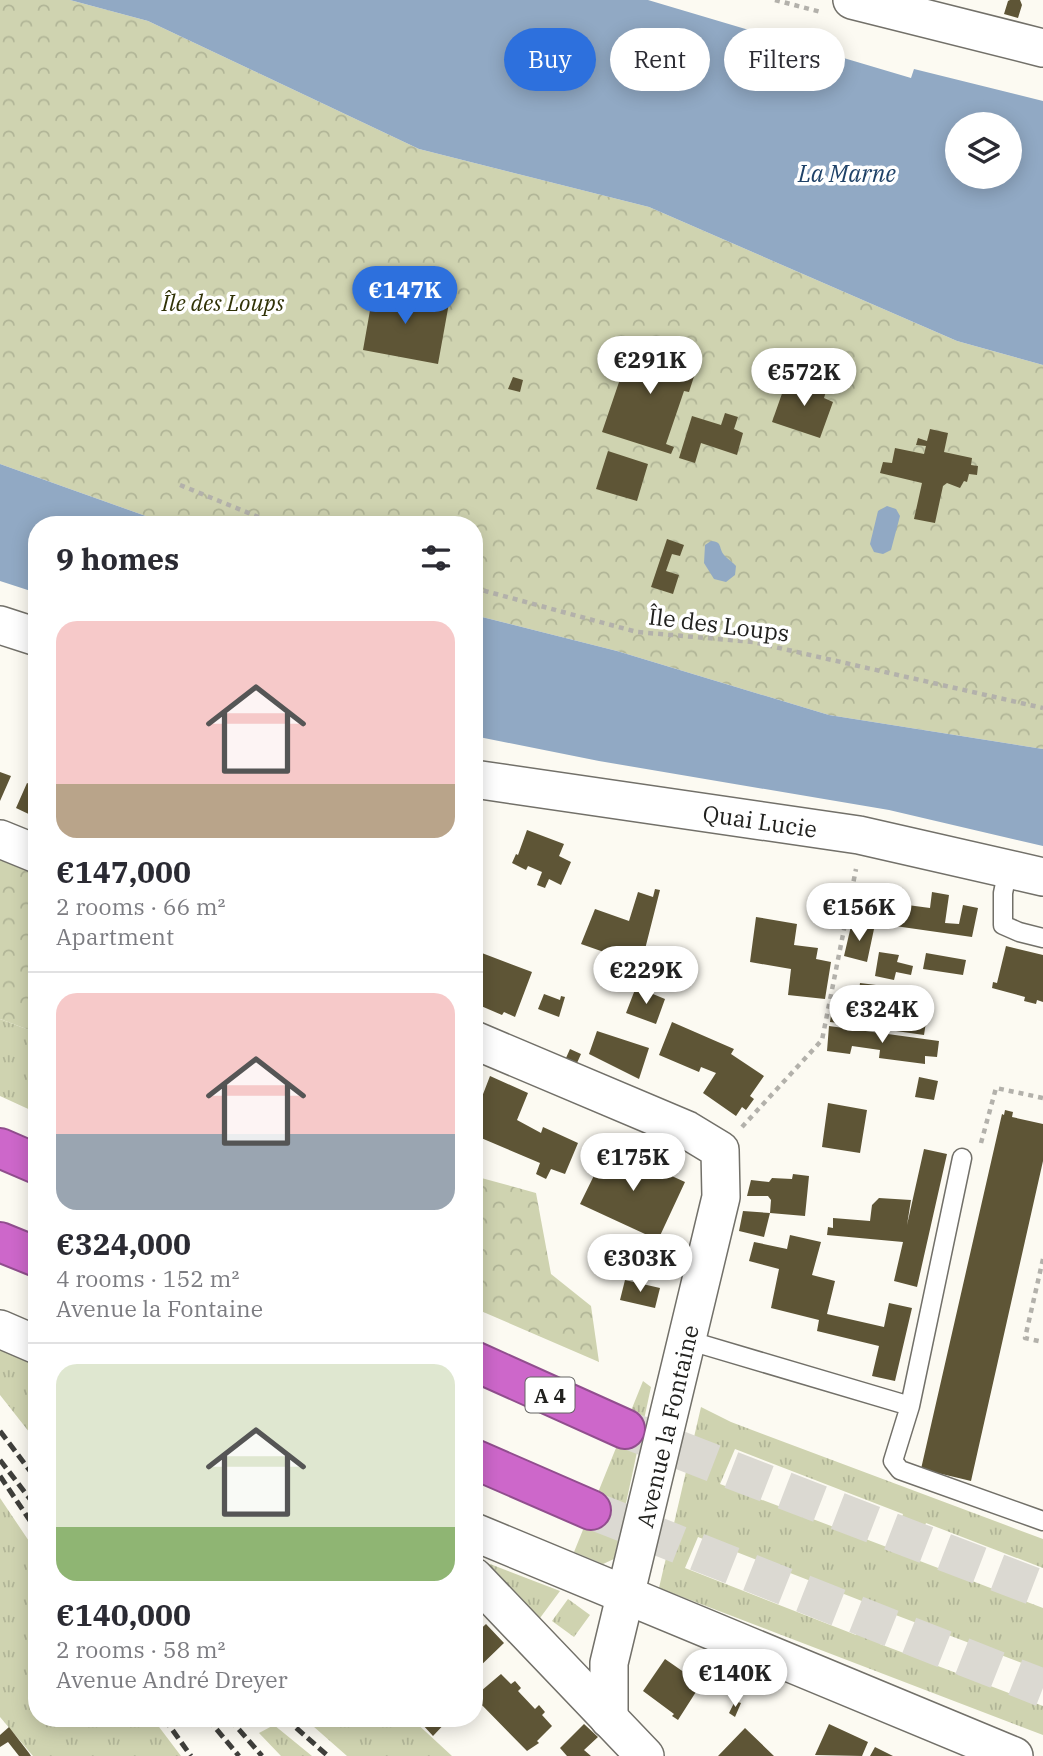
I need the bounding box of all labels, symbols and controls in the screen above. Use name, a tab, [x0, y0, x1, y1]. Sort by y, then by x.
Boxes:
chip: Buy	[504, 28, 596, 91]
chip: Rent	[610, 28, 710, 91]
chip: Filters	[724, 28, 845, 91]
map controls	[945, 112, 1022, 189]
button: layers	[945, 112, 1022, 189]
water label: La Marne	[797, 157, 896, 189]
pin: €147K	[356, 266, 454, 326]
text: €147K	[368, 274, 442, 304]
park label: Île des Loups	[161, 287, 285, 317]
pin: €291K	[601, 336, 699, 396]
text: €291K	[613, 344, 687, 374]
pin: €572K	[755, 348, 853, 408]
text: €572K	[767, 356, 841, 386]
text: 9 homes	[56, 539, 179, 578]
icon: filters	[417, 539, 455, 577]
street label: Île des Loups	[647, 600, 791, 648]
icon: home	[193, 666, 319, 792]
street label: Quai Lucie	[701, 797, 819, 844]
text: €147,000	[56, 852, 191, 891]
pin: €156K	[810, 884, 908, 943]
text: 2 rooms · 66 m²	[56, 891, 226, 921]
text: €156K	[822, 891, 896, 921]
text: Apartment	[56, 921, 174, 951]
pin: €229K	[597, 946, 695, 1006]
text: €229K	[609, 954, 683, 984]
pin: €324K	[833, 986, 931, 1045]
text: €324K	[845, 993, 919, 1023]
icon: home	[193, 1038, 319, 1164]
pin: €175K	[584, 1134, 682, 1193]
text: €175K	[596, 1141, 670, 1171]
text: €324,000	[56, 1224, 191, 1263]
pin: €303K	[591, 1234, 689, 1294]
text: €303K	[603, 1242, 677, 1272]
text: 4 rooms · 152 m²	[56, 1263, 239, 1293]
text: Avenue la Fontaine	[56, 1293, 263, 1323]
street label: Avenue la Fontaine	[629, 1322, 705, 1530]
road number: A 4	[526, 1378, 574, 1412]
icon: home	[193, 1409, 319, 1535]
text: €140,000	[56, 1595, 191, 1634]
text: 2 rooms · 58 m²	[56, 1634, 226, 1664]
pin: €140K	[686, 1650, 784, 1709]
text: €140K	[698, 1657, 772, 1687]
text: Avenue André Dreyer	[56, 1664, 288, 1694]

